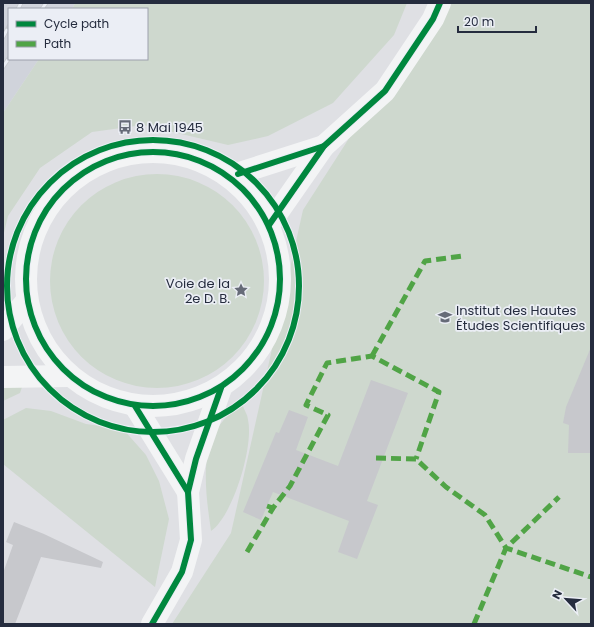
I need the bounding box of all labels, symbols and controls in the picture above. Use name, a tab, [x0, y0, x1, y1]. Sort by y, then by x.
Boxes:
legend	[8, 8, 148, 60]
scale bar	[458, 8, 536, 34]
text: 20 m	[464, 13, 494, 30]
text: Cycle path	[44, 15, 109, 32]
text: Path	[44, 35, 71, 52]
place label: 8 Mai 1945	[136, 118, 203, 137]
bus stop icon: 8 Mai 1945	[117, 119, 133, 135]
place label: Voie de la 2e D. B.	[166, 274, 230, 308]
place icon: Voie de la 2e D. B.	[233, 282, 249, 298]
place label: Institut des Hautes Études Scientifiques	[456, 301, 585, 335]
school or university icon: Institut des Hautes Études Scientifiques	[437, 309, 453, 325]
north arrow	[546, 579, 586, 619]
text: N	[548, 587, 566, 602]

